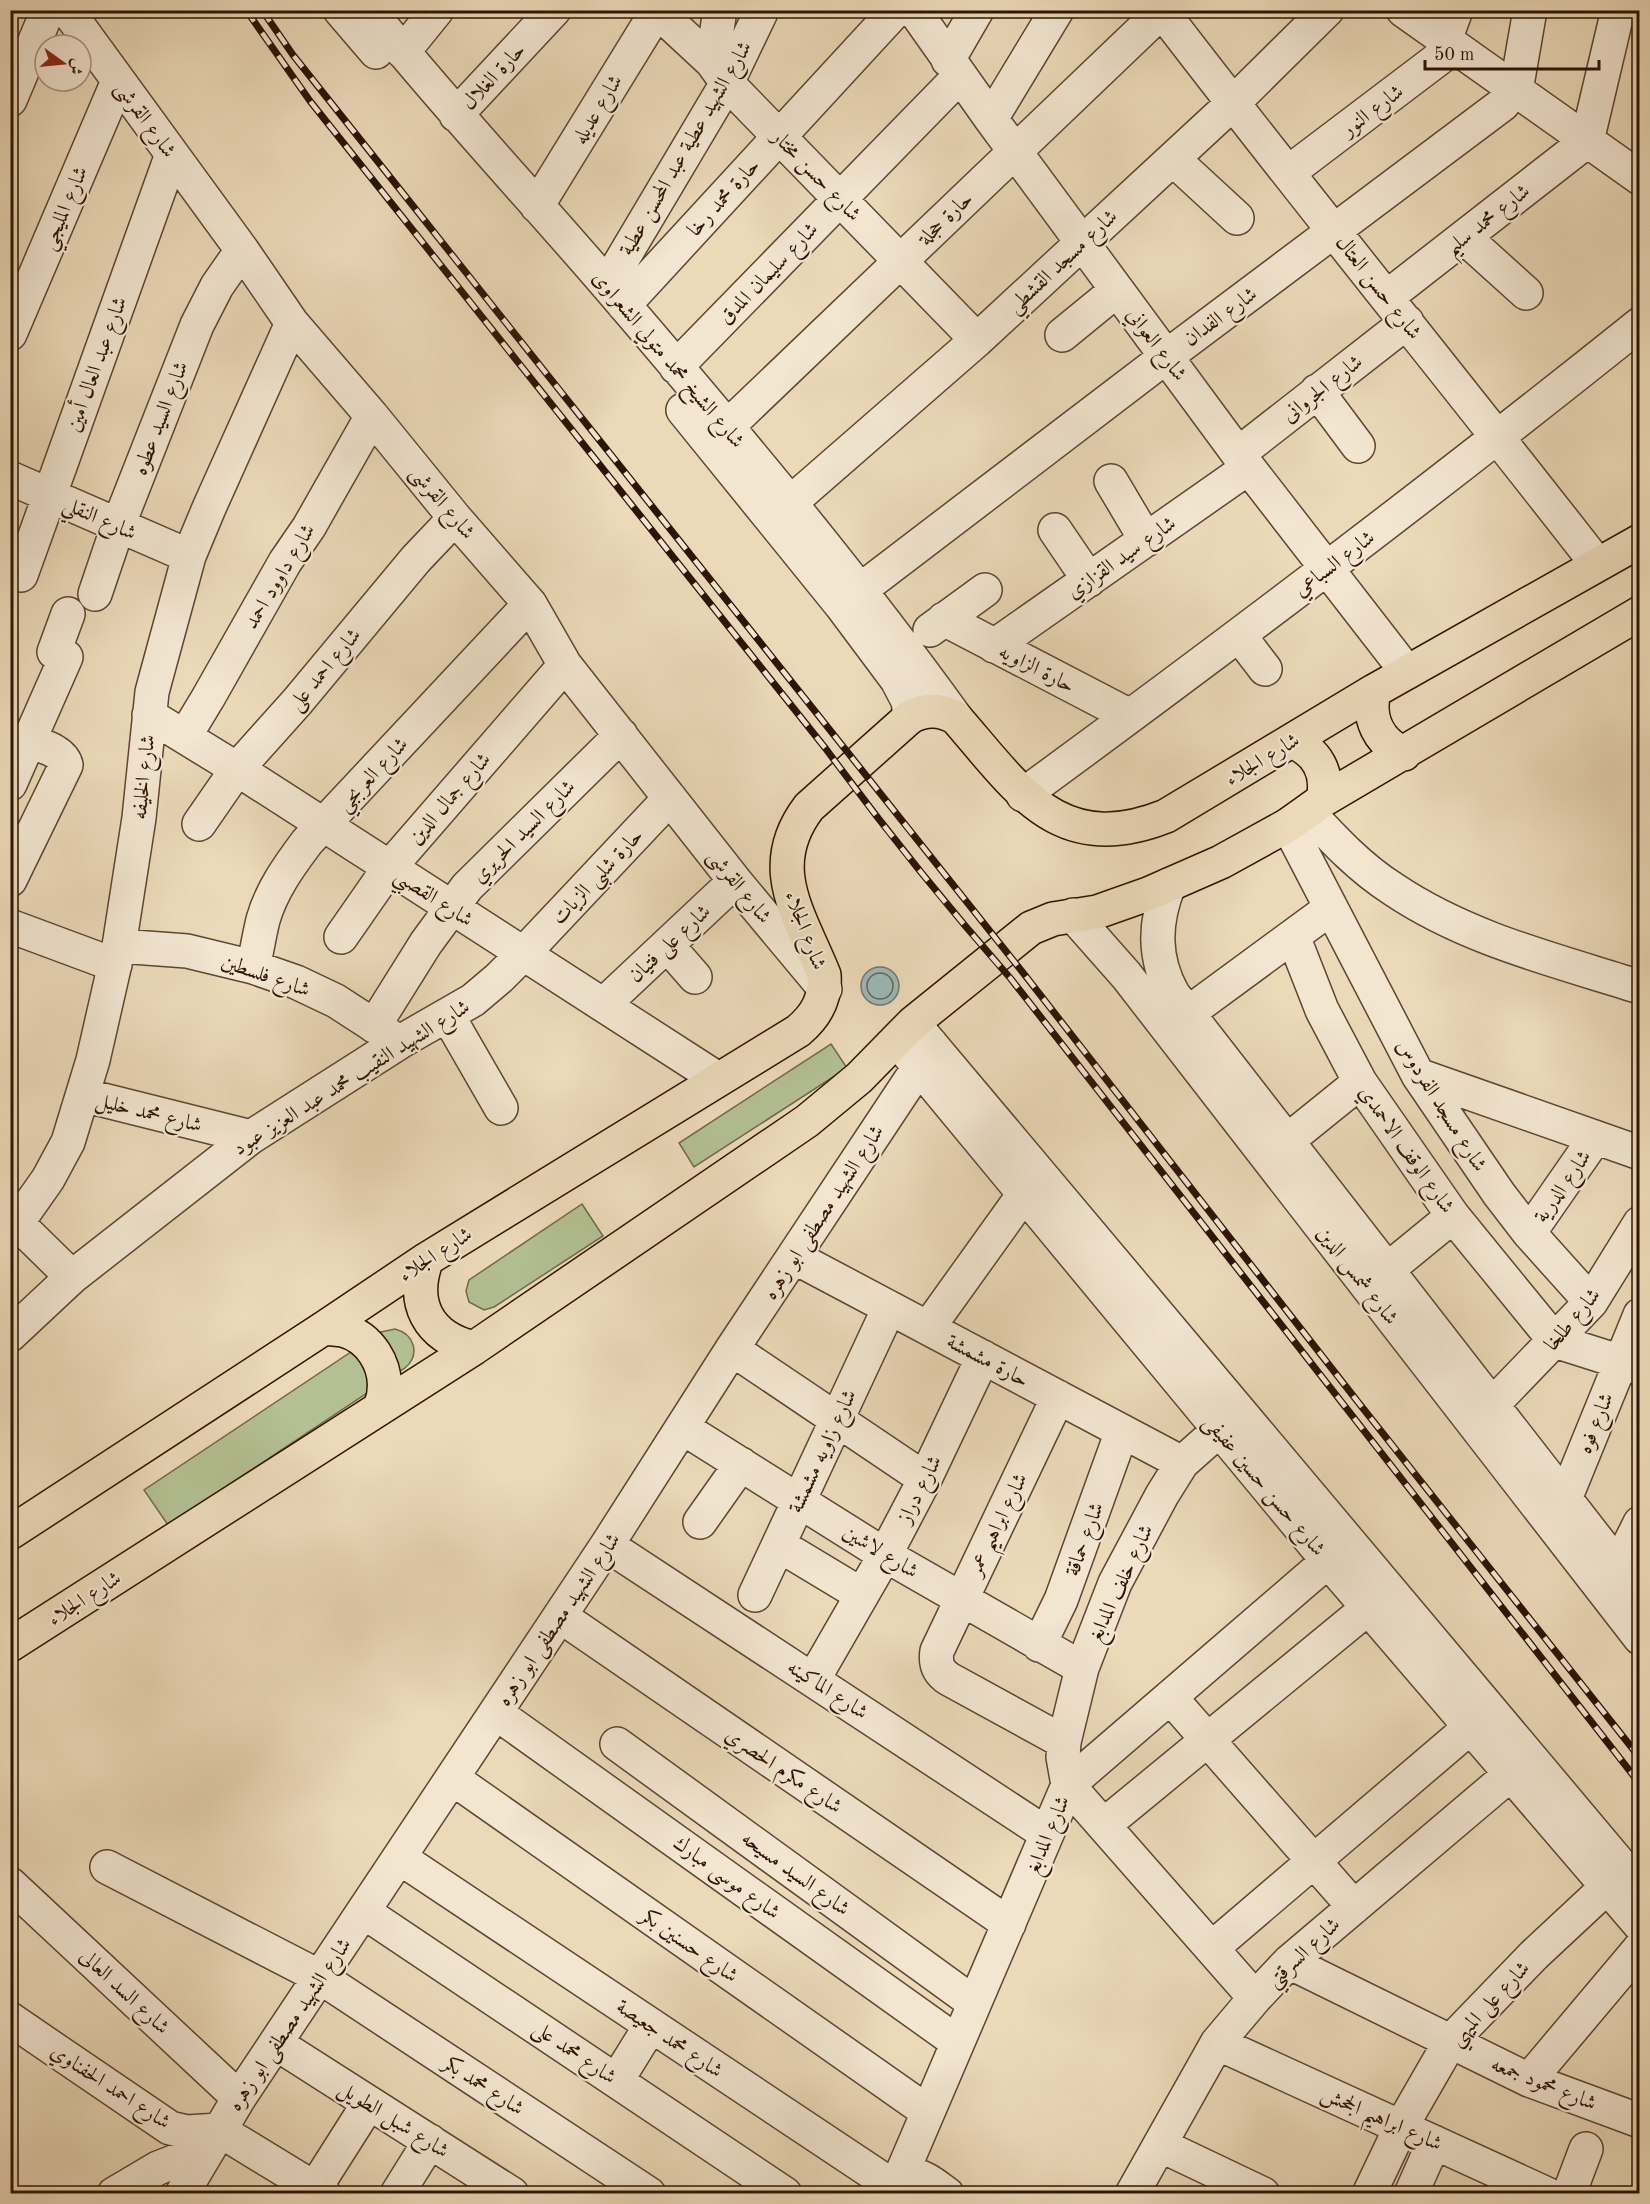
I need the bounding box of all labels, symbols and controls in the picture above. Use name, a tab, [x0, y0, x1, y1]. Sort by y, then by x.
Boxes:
north arrow	[33, 33, 93, 93]
scale bar	[1425, 33, 1599, 71]
street label: شارع الشهيد عطية عبد المحسن عطية	[616, 38, 762, 263]
street label: حارة الغلال	[458, 40, 530, 114]
text: 50 m	[1434, 46, 1474, 64]
text: ش	[66, 57, 85, 76]
street label: شارع عديله	[570, 71, 632, 151]
street label: شارع القرشى	[105, 78, 179, 165]
street label: شارع النور	[1337, 81, 1411, 147]
street label: شارع حسن مختار	[762, 125, 864, 230]
street label: حارة محمد رخا	[684, 155, 764, 241]
street label: شارع المليجي	[38, 164, 100, 257]
street label: شارع محمد سليم	[1442, 181, 1540, 267]
street label: حارة حجلة	[914, 188, 977, 251]
street label: شارع مسجد القشطي	[1004, 206, 1127, 324]
street label: شارع سليمان المدق	[716, 219, 827, 333]
street label: شارع حسن العتال	[1326, 232, 1425, 347]
street label: شارع الشيخ محمد متولي الشعراوى	[583, 268, 748, 457]
street label: شارع الفدان	[1180, 284, 1265, 356]
street label: شارع عبد العال أمين	[58, 292, 137, 437]
street label: شارع العواني	[1117, 304, 1190, 389]
street label: شارع الجروانى	[1279, 351, 1371, 432]
street label: شارع السيد عطوه	[130, 359, 198, 480]
street label: شارع القرشى	[401, 462, 478, 547]
street label: شارع النقلي	[56, 494, 139, 552]
street label: شارع سيد القزازي	[1064, 513, 1184, 608]
street label: شارع داوود احمد	[241, 521, 325, 636]
street label: شارع السباعي	[1291, 527, 1383, 606]
street label: شارع احمد على	[285, 625, 370, 719]
street label: حارة الزاويه	[994, 640, 1078, 698]
street label: شارع الجلاء	[1222, 730, 1307, 796]
street label: شارع الخليفه	[130, 734, 165, 821]
street label: شارع العربجي	[334, 734, 418, 822]
street label: شارع جمال الدين	[405, 749, 500, 853]
street label: شارع السيد الحريري	[468, 776, 584, 892]
street label: حارة شلبى الزيات	[548, 824, 651, 933]
street label: شارع القرشى	[698, 846, 775, 932]
street label: شارع القصبي	[386, 865, 476, 938]
street label: شارع الجلاء	[774, 888, 829, 975]
street label: شارع على فتيان	[625, 901, 719, 992]
street label: شارع فلسطين	[217, 951, 312, 1007]
street label: شارع الشهيد النقيب محمد عبد العزيز عبود	[230, 997, 477, 1165]
street label: شارع مسجد الفردوس	[1387, 1036, 1490, 1179]
street label: شارع الوقف الاحمدي	[1349, 1082, 1457, 1221]
street label: شارع محمد خليل	[92, 1090, 204, 1143]
street label: شارع الشهيد مصطفى ابو زهره	[760, 1122, 893, 1307]
street label: شارع الدرية	[1531, 1147, 1601, 1230]
street label: شارع شمس الدين	[1307, 1223, 1401, 1333]
street label: شارع الجلاء	[395, 1224, 479, 1292]
street label: شارع طلخا	[1541, 1285, 1610, 1359]
street label: حارة مشمشة	[943, 1331, 1032, 1392]
street label: شارع زاويه مشمشة	[786, 1387, 867, 1519]
street label: شارع فوه	[1575, 1390, 1624, 1459]
street label: شارع حسن حسين عفيفى	[1195, 1412, 1329, 1564]
street label: شارع دراز	[893, 1452, 952, 1532]
street label: شارع ابراهيم عمر	[964, 1470, 1040, 1585]
street label: شارع حماقة	[1062, 1500, 1114, 1581]
street label: شارع لاشين	[836, 1522, 922, 1588]
street label: شارع خلف المدابغ	[1085, 1522, 1164, 1649]
street label: شارع الشهيد مصطفى ابو زهره	[494, 1530, 630, 1713]
street label: شارع الجلاء	[44, 1568, 128, 1636]
street label: شارع الماكينه	[780, 1657, 871, 1729]
street label: شارع مكرم الحصري	[718, 1724, 846, 1823]
street label: شارع المدابغ	[1022, 1793, 1081, 1881]
street label: شارع السيد مسيحه	[734, 1828, 853, 1925]
street label: شارع موسى مبارك	[665, 1832, 784, 1929]
street label: شارع حسنين بكر	[632, 1903, 742, 1992]
street label: شارع السرقتي	[1263, 1914, 1350, 1998]
street label: شارع الشهيد مصطفى ابو زهره	[225, 1935, 361, 2118]
street label: شارع السد العالى	[71, 1946, 173, 2043]
street label: شارع على الميهي	[1446, 1958, 1540, 2056]
street label: شارع محمد جعيصة	[609, 1996, 726, 2087]
street label: شارع محمد على	[525, 2018, 620, 2094]
street label: شارع احمد الحفناوي	[43, 2041, 174, 2139]
street label: شارع محمد بكر	[434, 2051, 528, 2125]
street label: شارع محمود جمعه	[1486, 2054, 1599, 2121]
street label: شارع شبل الطويل	[331, 2078, 452, 2168]
street label: شارع ابراهيم الجحش	[1314, 2082, 1445, 2164]

